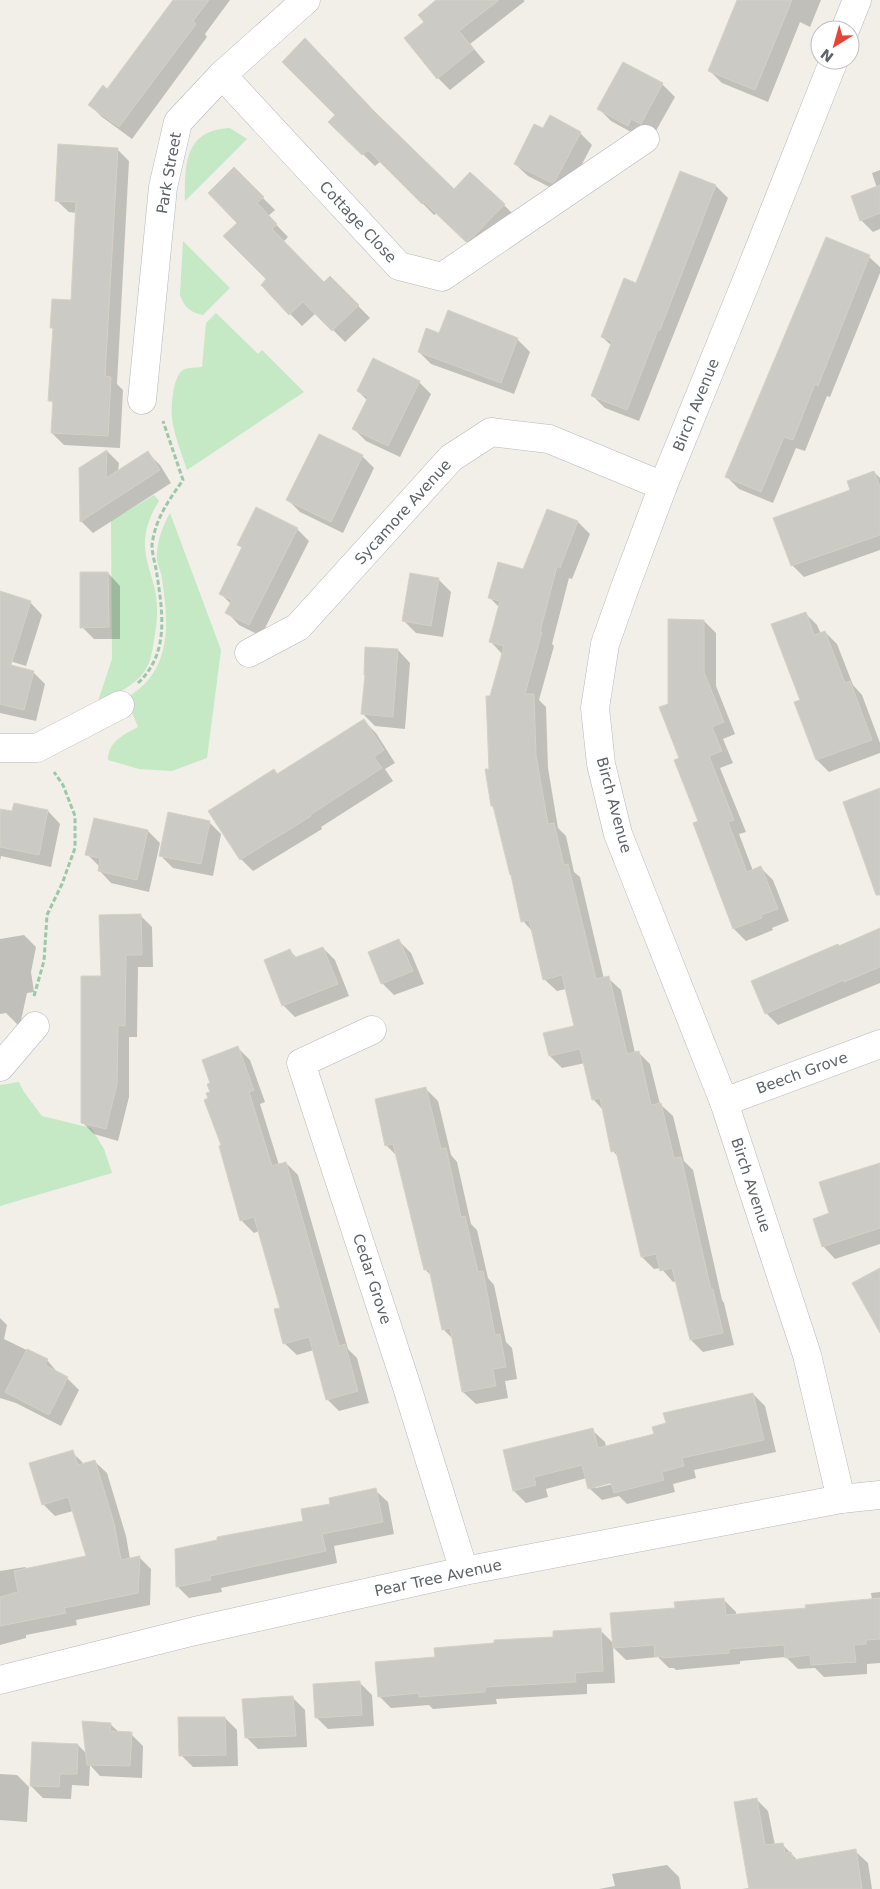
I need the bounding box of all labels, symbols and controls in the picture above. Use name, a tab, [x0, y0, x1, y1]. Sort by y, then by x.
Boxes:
north arrow	[810, 20, 860, 70]
text: N	[818, 45, 837, 65]
street label: Park Street	[153, 131, 185, 215]
street label: Cottage Close	[316, 177, 400, 267]
street label: Birch Avenue	[669, 356, 723, 454]
street label: Sycamore Avenue	[351, 456, 455, 568]
street label: Birch Avenue	[593, 755, 635, 855]
street label: Beech Grove	[754, 1048, 850, 1098]
street label: Birch Avenue	[727, 1135, 775, 1235]
street label: Cedar Grove	[349, 1231, 395, 1327]
street label: Pear Tree Avenue	[373, 1556, 503, 1600]

